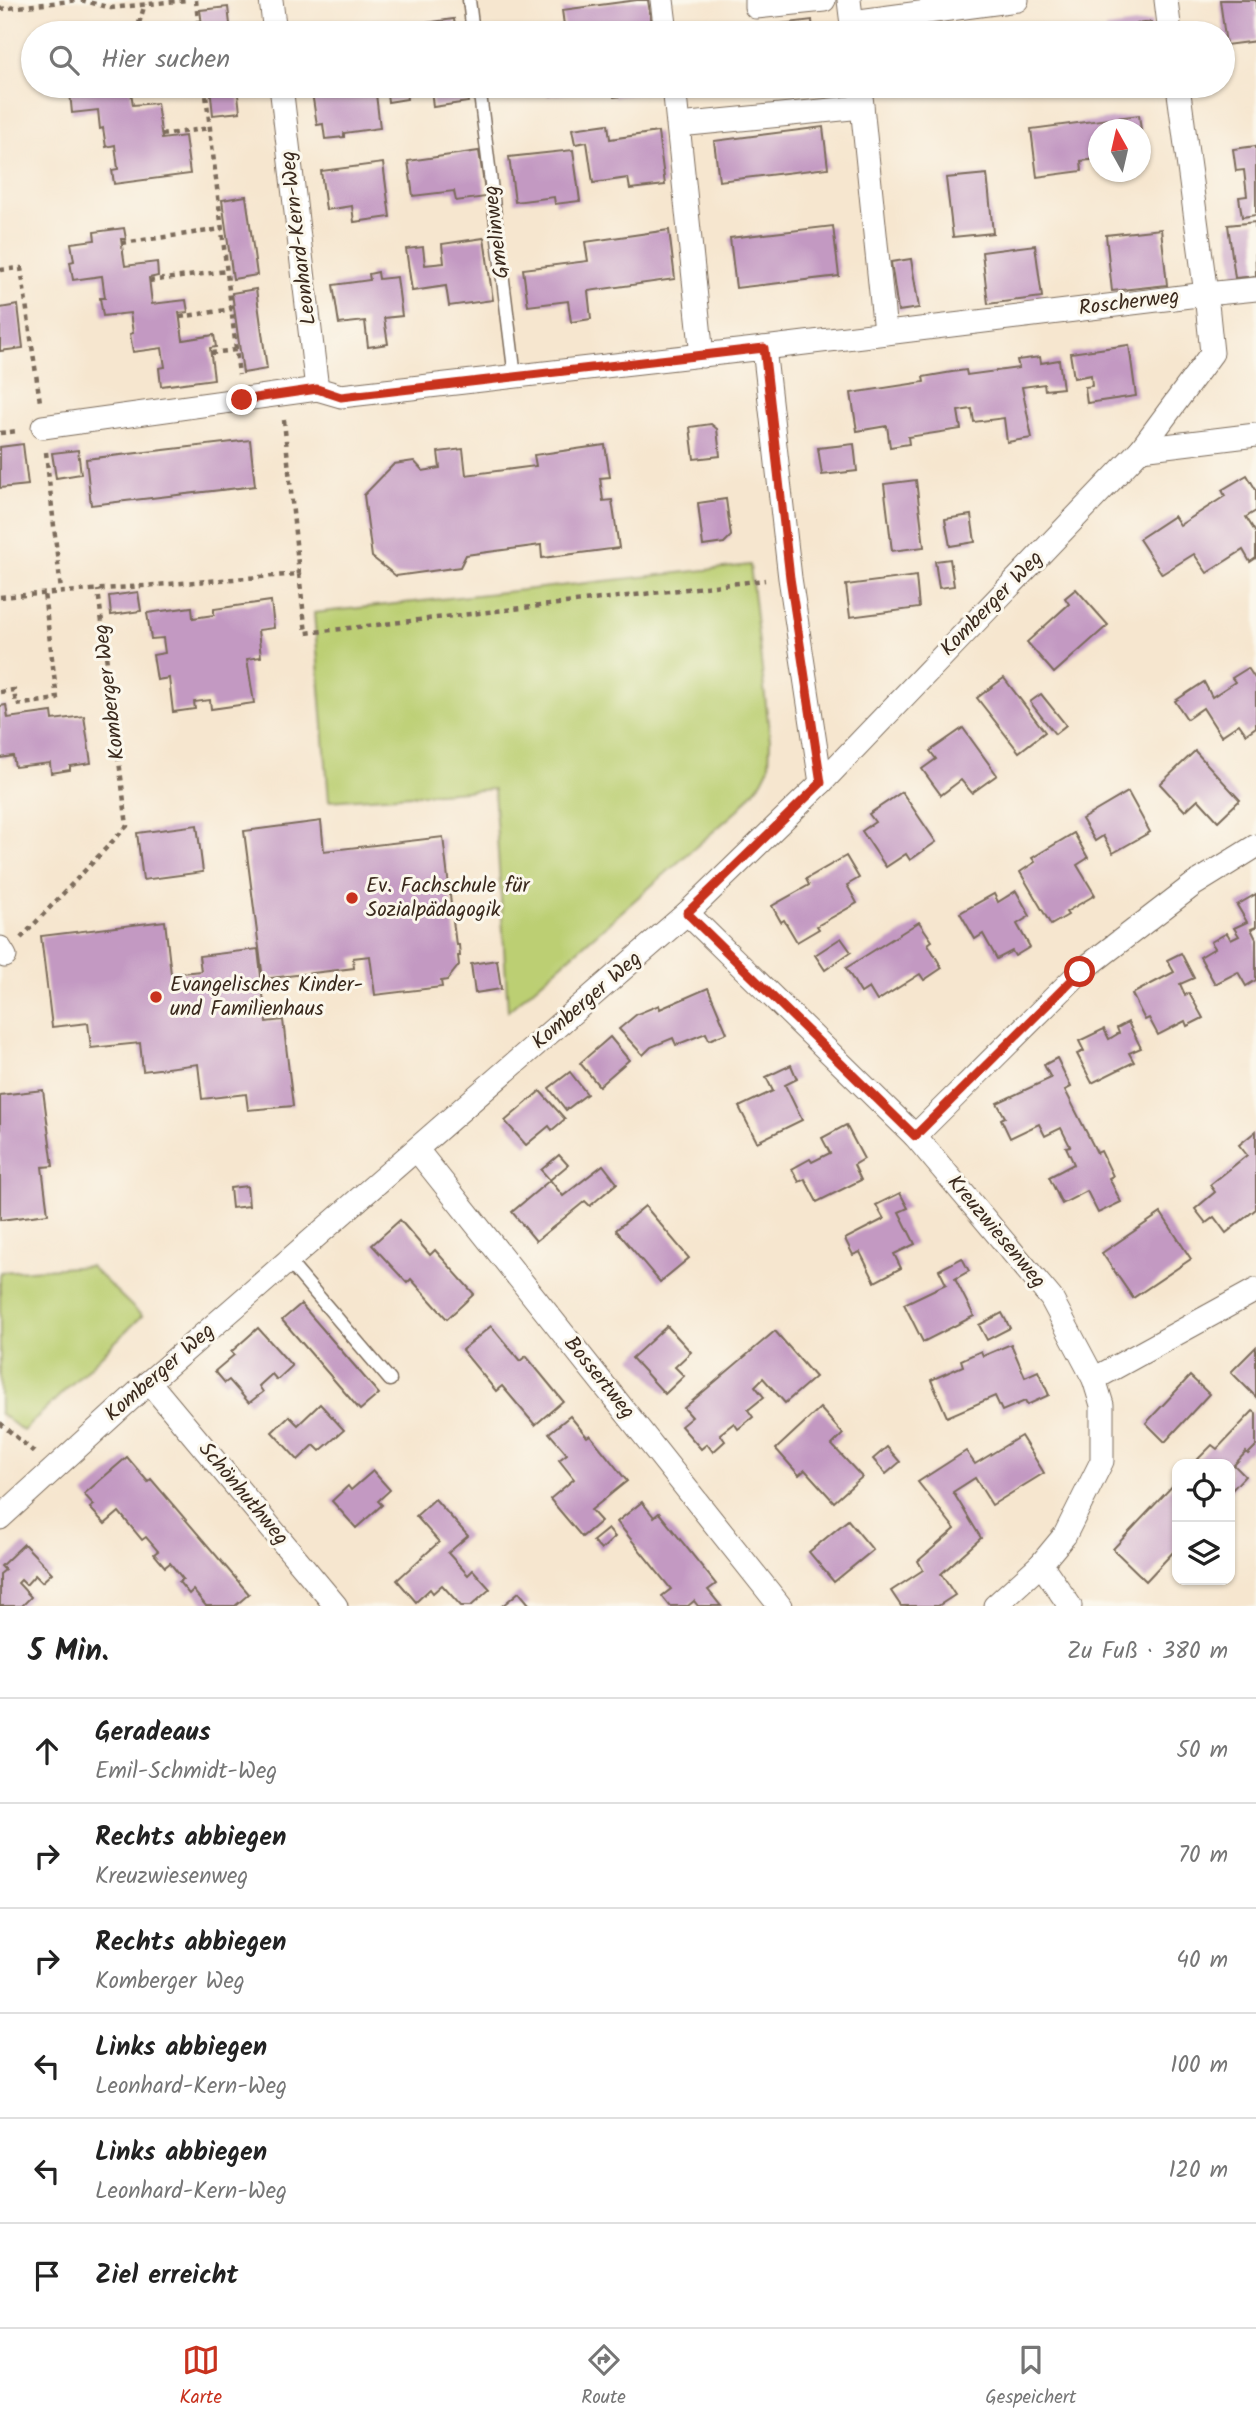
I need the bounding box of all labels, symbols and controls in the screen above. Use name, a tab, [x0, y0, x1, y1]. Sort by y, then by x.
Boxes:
search box	[21, 21, 1235, 98]
text: Hier suchen	[101, 39, 230, 81]
icon: search	[45, 41, 83, 79]
north arrow	[1088, 119, 1151, 182]
street label: Leonhard-Kern-Weg	[272, 149, 326, 327]
street label: Gmelinweg	[475, 183, 519, 281]
street label: Roscherweg	[1077, 280, 1181, 326]
route end	[226, 384, 257, 415]
street label: Komberger Weg	[933, 543, 1051, 665]
street label: Komberger Weg	[85, 622, 135, 762]
place label: Ev. Fachschule für Sozialpädagogik	[366, 870, 531, 927]
marker: Ev. Fachschule für Sozialpädagogik	[344, 890, 360, 906]
street label: Komberger Weg	[525, 944, 649, 1058]
route start	[1064, 956, 1095, 987]
place label: Evangelisches Kinder- und Familienhaus	[170, 969, 363, 1026]
marker: Evangelisches Kinder- und Familienhaus	[148, 989, 164, 1005]
street label: Kreuzwiesenweg	[938, 1168, 1054, 1296]
street label: Komberger Weg	[98, 1316, 222, 1430]
street label: Bossertweg	[555, 1329, 643, 1427]
street label: Schönhuthweg	[190, 1435, 296, 1553]
map controls	[1172, 1459, 1235, 1585]
button: locate	[1172, 1459, 1235, 1522]
button: layers	[1172, 1522, 1235, 1585]
text: 5 Min.	[28, 1628, 109, 1676]
text: Zu Fuß · 380 m	[1067, 1634, 1228, 1670]
text: Geradeaus	[95, 1712, 211, 1754]
icon: ahead	[28, 1732, 66, 1770]
text: 50 m	[1177, 1733, 1228, 1769]
text: Emil-Schmidt-Weg	[95, 1754, 277, 1790]
text: Rechts abbiegen	[95, 1817, 286, 1859]
icon: right	[28, 1837, 66, 1875]
text: 70 m	[1178, 1838, 1228, 1874]
text: Kreuzwiesenweg	[95, 1859, 248, 1895]
text: Rechts abbiegen	[95, 1922, 286, 1964]
icon: right	[28, 1942, 66, 1980]
text: 40 m	[1176, 1943, 1228, 1979]
text: Komberger Weg	[95, 1964, 245, 2000]
text: Links abbiegen	[95, 2027, 267, 2069]
icon: left	[28, 2047, 66, 2085]
text: 100 m	[1170, 2048, 1228, 2084]
text: Leonhard-Kern-Weg	[95, 2069, 287, 2105]
text: Links abbiegen	[95, 2132, 267, 2174]
icon: left	[28, 2152, 66, 2190]
text: 120 m	[1168, 2153, 1228, 2189]
text: Leonhard-Kern-Weg	[95, 2174, 287, 2210]
text: Ziel erreicht	[95, 2255, 238, 2297]
icon: arrive	[28, 2257, 66, 2295]
tab: Karte	[180, 2341, 222, 2413]
tab: Route	[581, 2341, 626, 2413]
tab: Gespeichert	[985, 2341, 1076, 2413]

